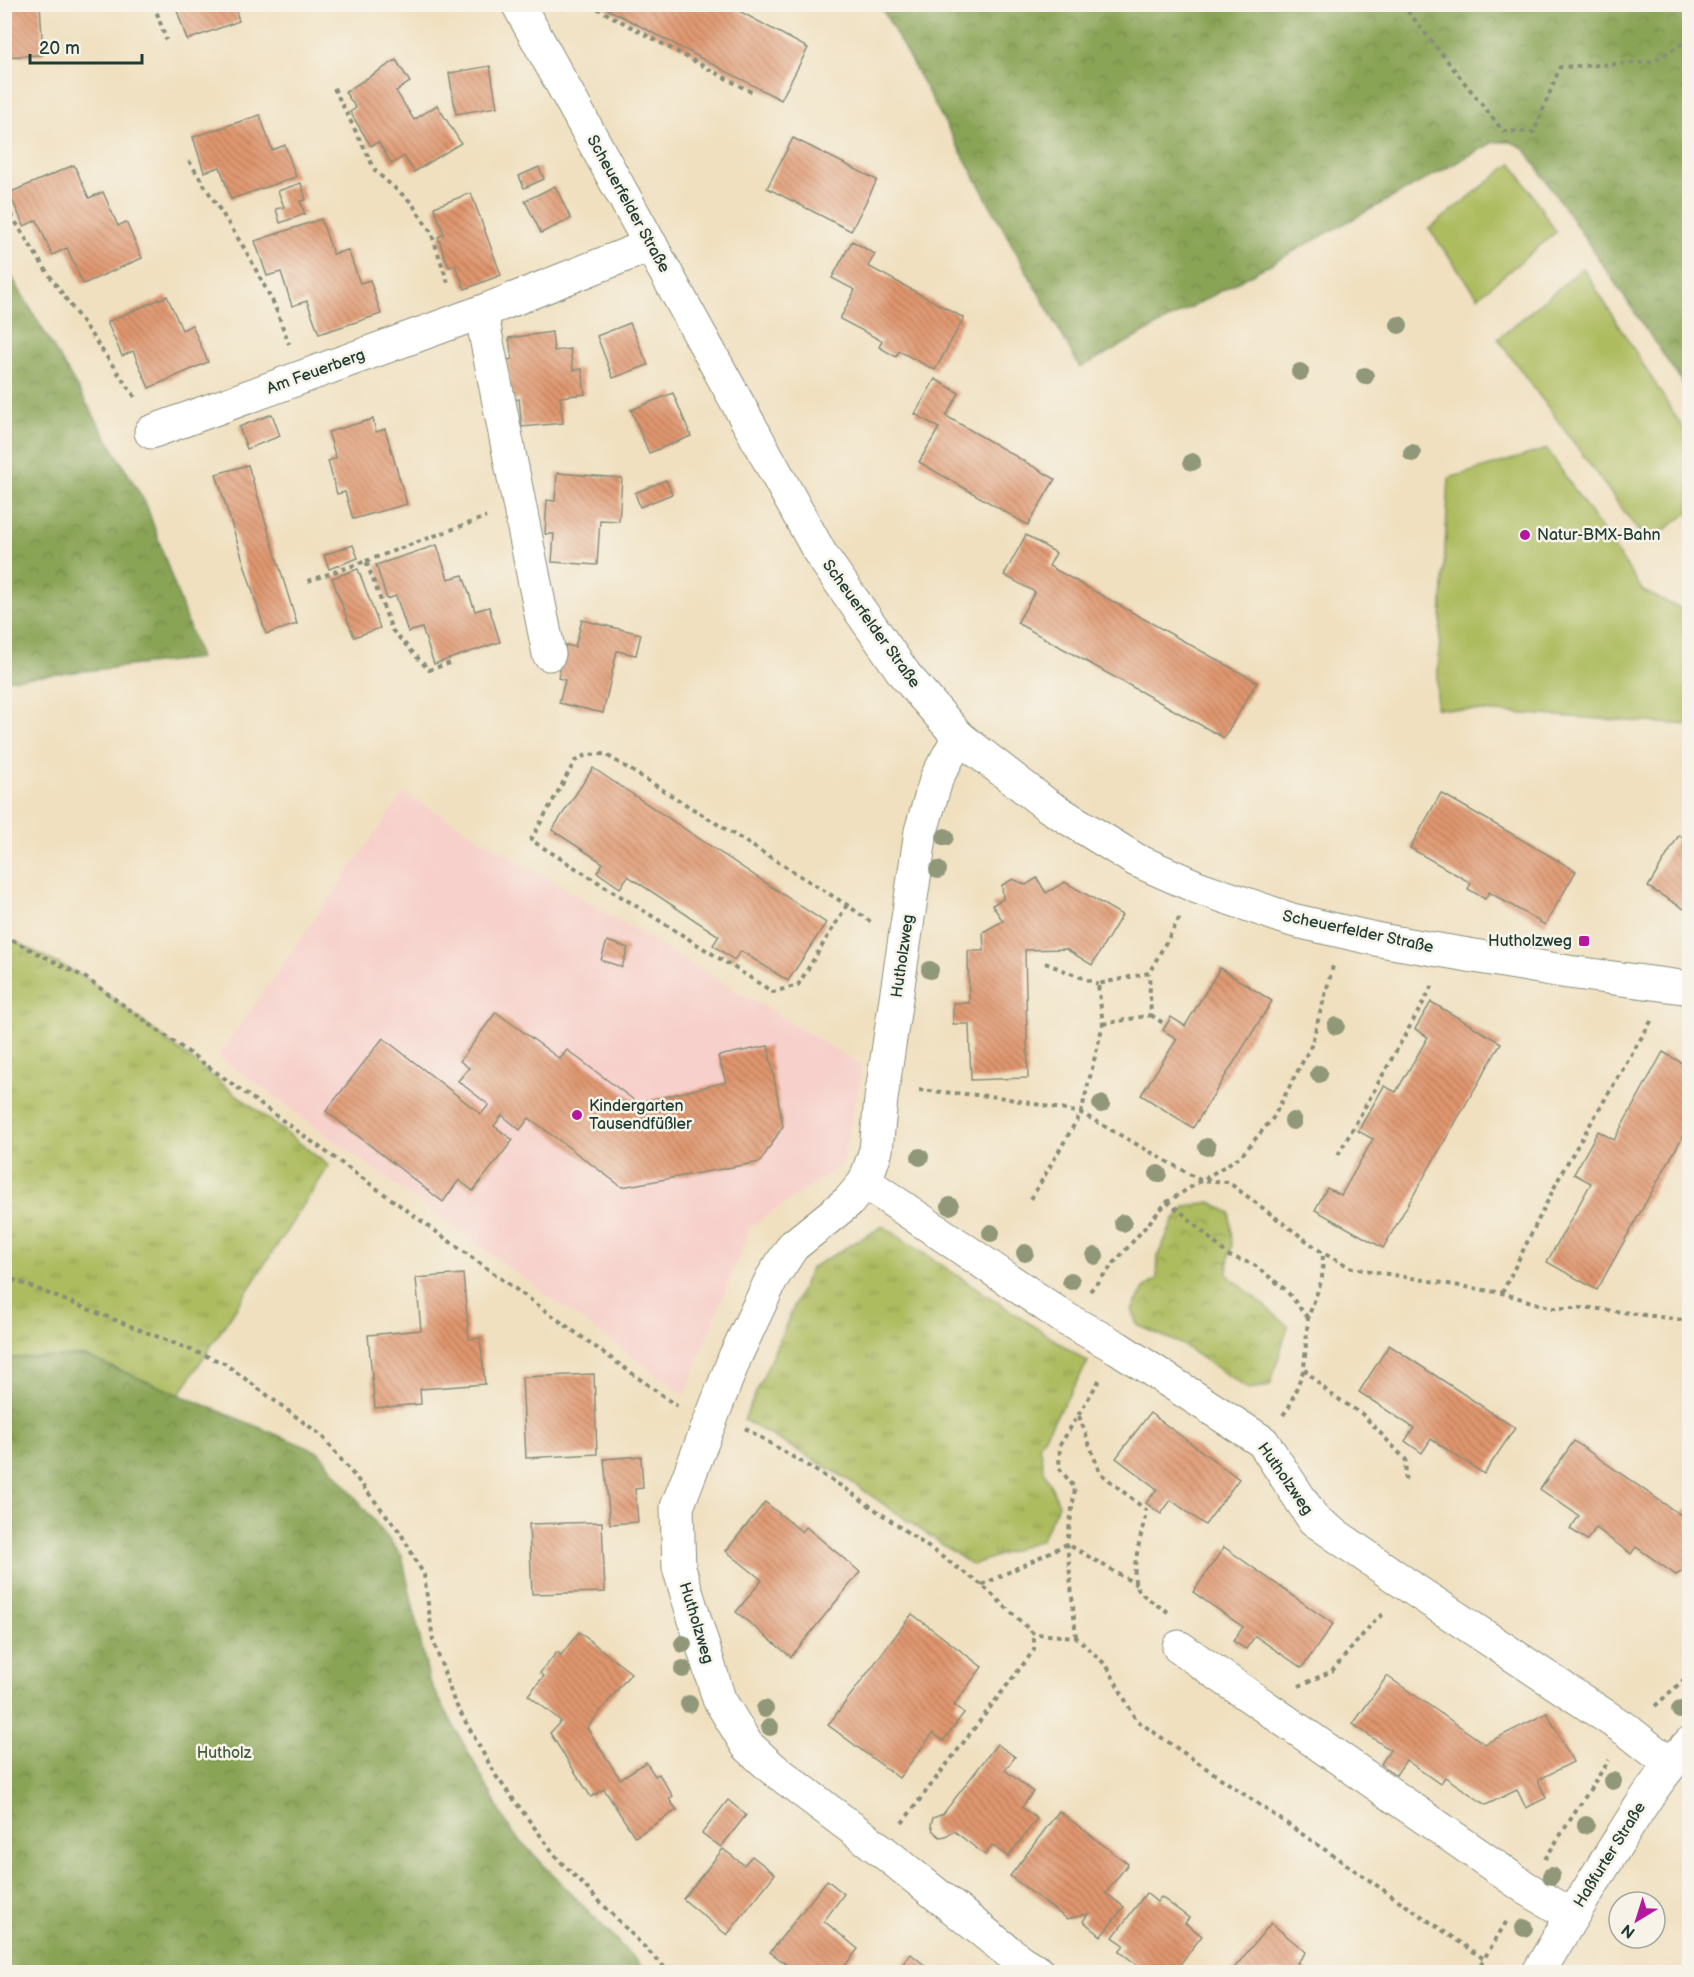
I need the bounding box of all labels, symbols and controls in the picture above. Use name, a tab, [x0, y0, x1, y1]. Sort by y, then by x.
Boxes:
scale bar	[30, 27, 142, 65]
text: 20 m	[39, 38, 80, 59]
street label: Scheuerfelder Straße	[582, 132, 674, 276]
street label: Am Feuerberg	[264, 345, 368, 399]
place label: Natur-BMX-Bahn	[1537, 526, 1661, 545]
marker: Natur-BMX-Bahn	[1518, 528, 1532, 542]
street label: Scheuerfelder Straße	[818, 556, 924, 692]
street label: Scheuerfelder Straße	[1281, 907, 1436, 957]
street label: Hutholzweg	[888, 913, 918, 999]
place label: Hutholzweg	[1488, 932, 1572, 951]
marker: Hutholzweg	[1577, 934, 1591, 948]
place label: Kindergarten Tausendfüßler	[589, 1097, 692, 1134]
marker: Kindergarten Tausendfüßler	[570, 1108, 584, 1122]
street label: Hutholzweg	[1253, 1439, 1317, 1519]
street label: Hutholzweg	[675, 1580, 717, 1666]
park label: Hutholz	[197, 1744, 252, 1763]
street label: Haßfurter Straße	[1570, 1798, 1650, 1911]
north arrow	[1607, 1890, 1667, 1950]
text: N	[1618, 1919, 1639, 1942]

